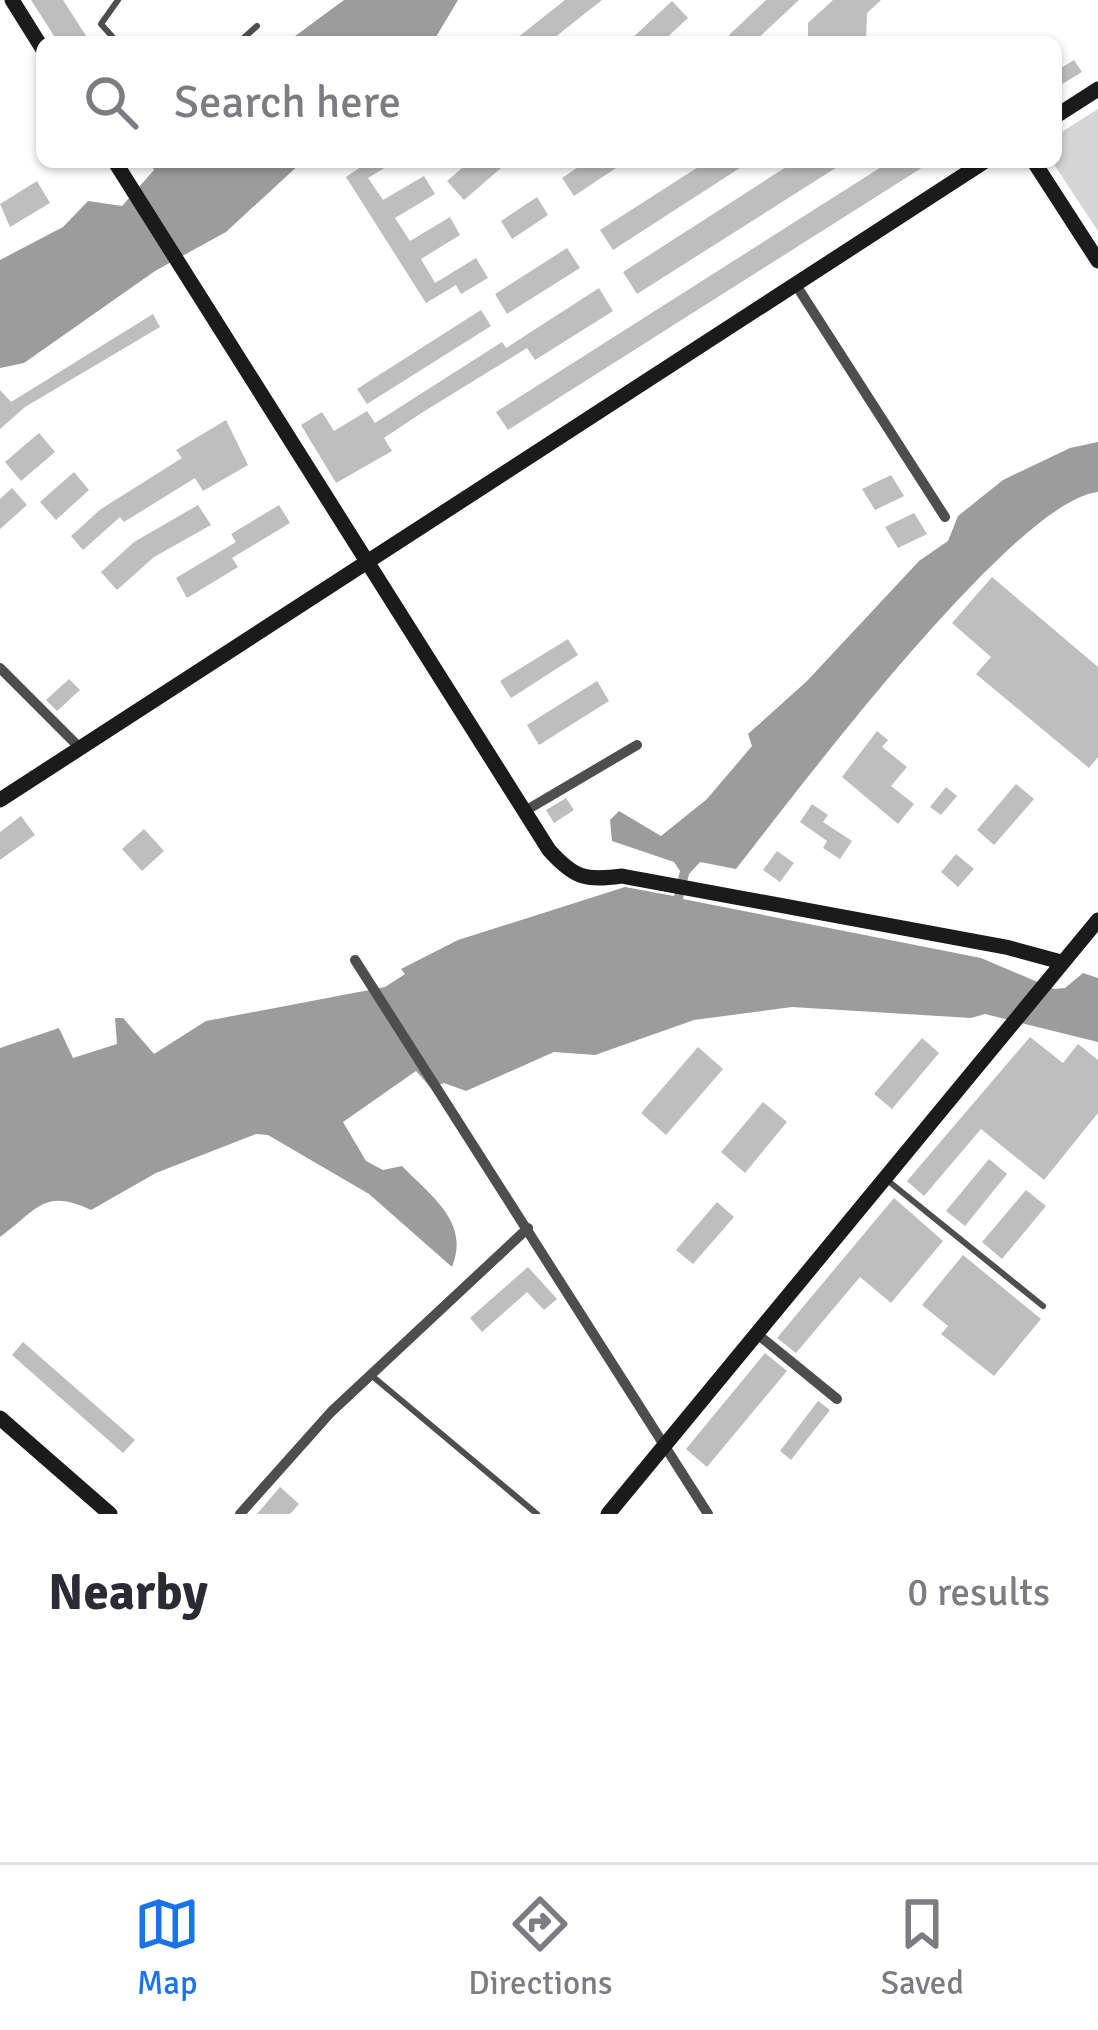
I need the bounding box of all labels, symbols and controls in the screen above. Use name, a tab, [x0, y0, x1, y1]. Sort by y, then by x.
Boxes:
search box	[36, 36, 1062, 168]
icon: search	[78, 69, 144, 135]
text: Search here	[174, 75, 401, 130]
text: Nearby	[48, 1561, 208, 1624]
text: 0 results	[907, 1568, 1050, 1616]
tab: Map	[134, 1891, 200, 2004]
tab: Directions	[468, 1891, 613, 2004]
tab: Saved	[881, 1891, 964, 2004]

